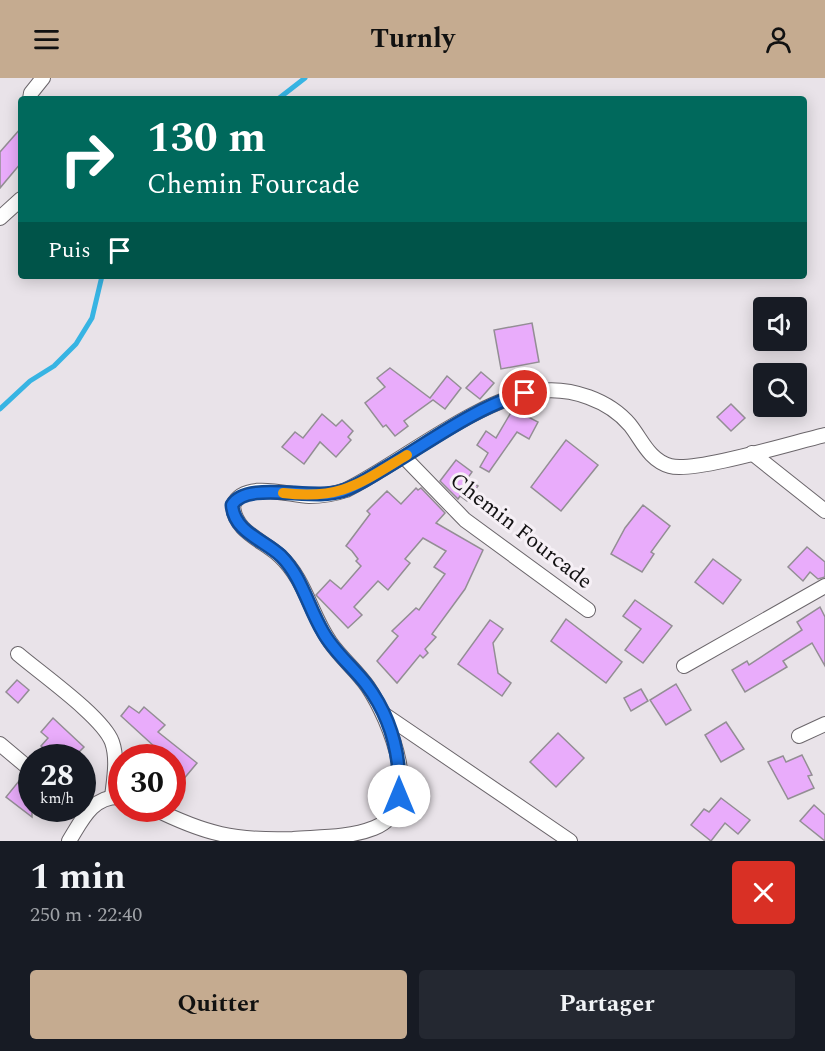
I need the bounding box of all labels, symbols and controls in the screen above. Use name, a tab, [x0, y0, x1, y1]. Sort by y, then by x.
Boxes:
text: Turnly	[370, 18, 455, 60]
icon: menu	[30, 23, 63, 56]
icon: person	[762, 23, 795, 56]
text: 130 m	[147, 107, 266, 170]
icon: right	[48, 120, 126, 198]
text: Chemin Fourcade	[147, 164, 360, 206]
text: Puis	[48, 234, 91, 267]
icon: arrive	[103, 234, 136, 267]
map controls	[753, 297, 807, 417]
button: sound	[753, 297, 807, 351]
button: search	[753, 363, 807, 417]
pin	[499, 367, 550, 418]
icon: arrive	[508, 376, 541, 409]
street label: Chemin Fourcade	[442, 465, 600, 597]
speed limit sign: 30	[108, 744, 186, 822]
text: 28	[40, 753, 74, 799]
position arrow	[367, 764, 431, 828]
text: km/h	[40, 787, 74, 810]
text: 1 min	[30, 850, 126, 905]
button: close	[732, 861, 795, 924]
text: 250 m · 22:40	[30, 900, 142, 930]
button: Quitter	[30, 970, 407, 1039]
button: Partager	[419, 970, 795, 1039]

